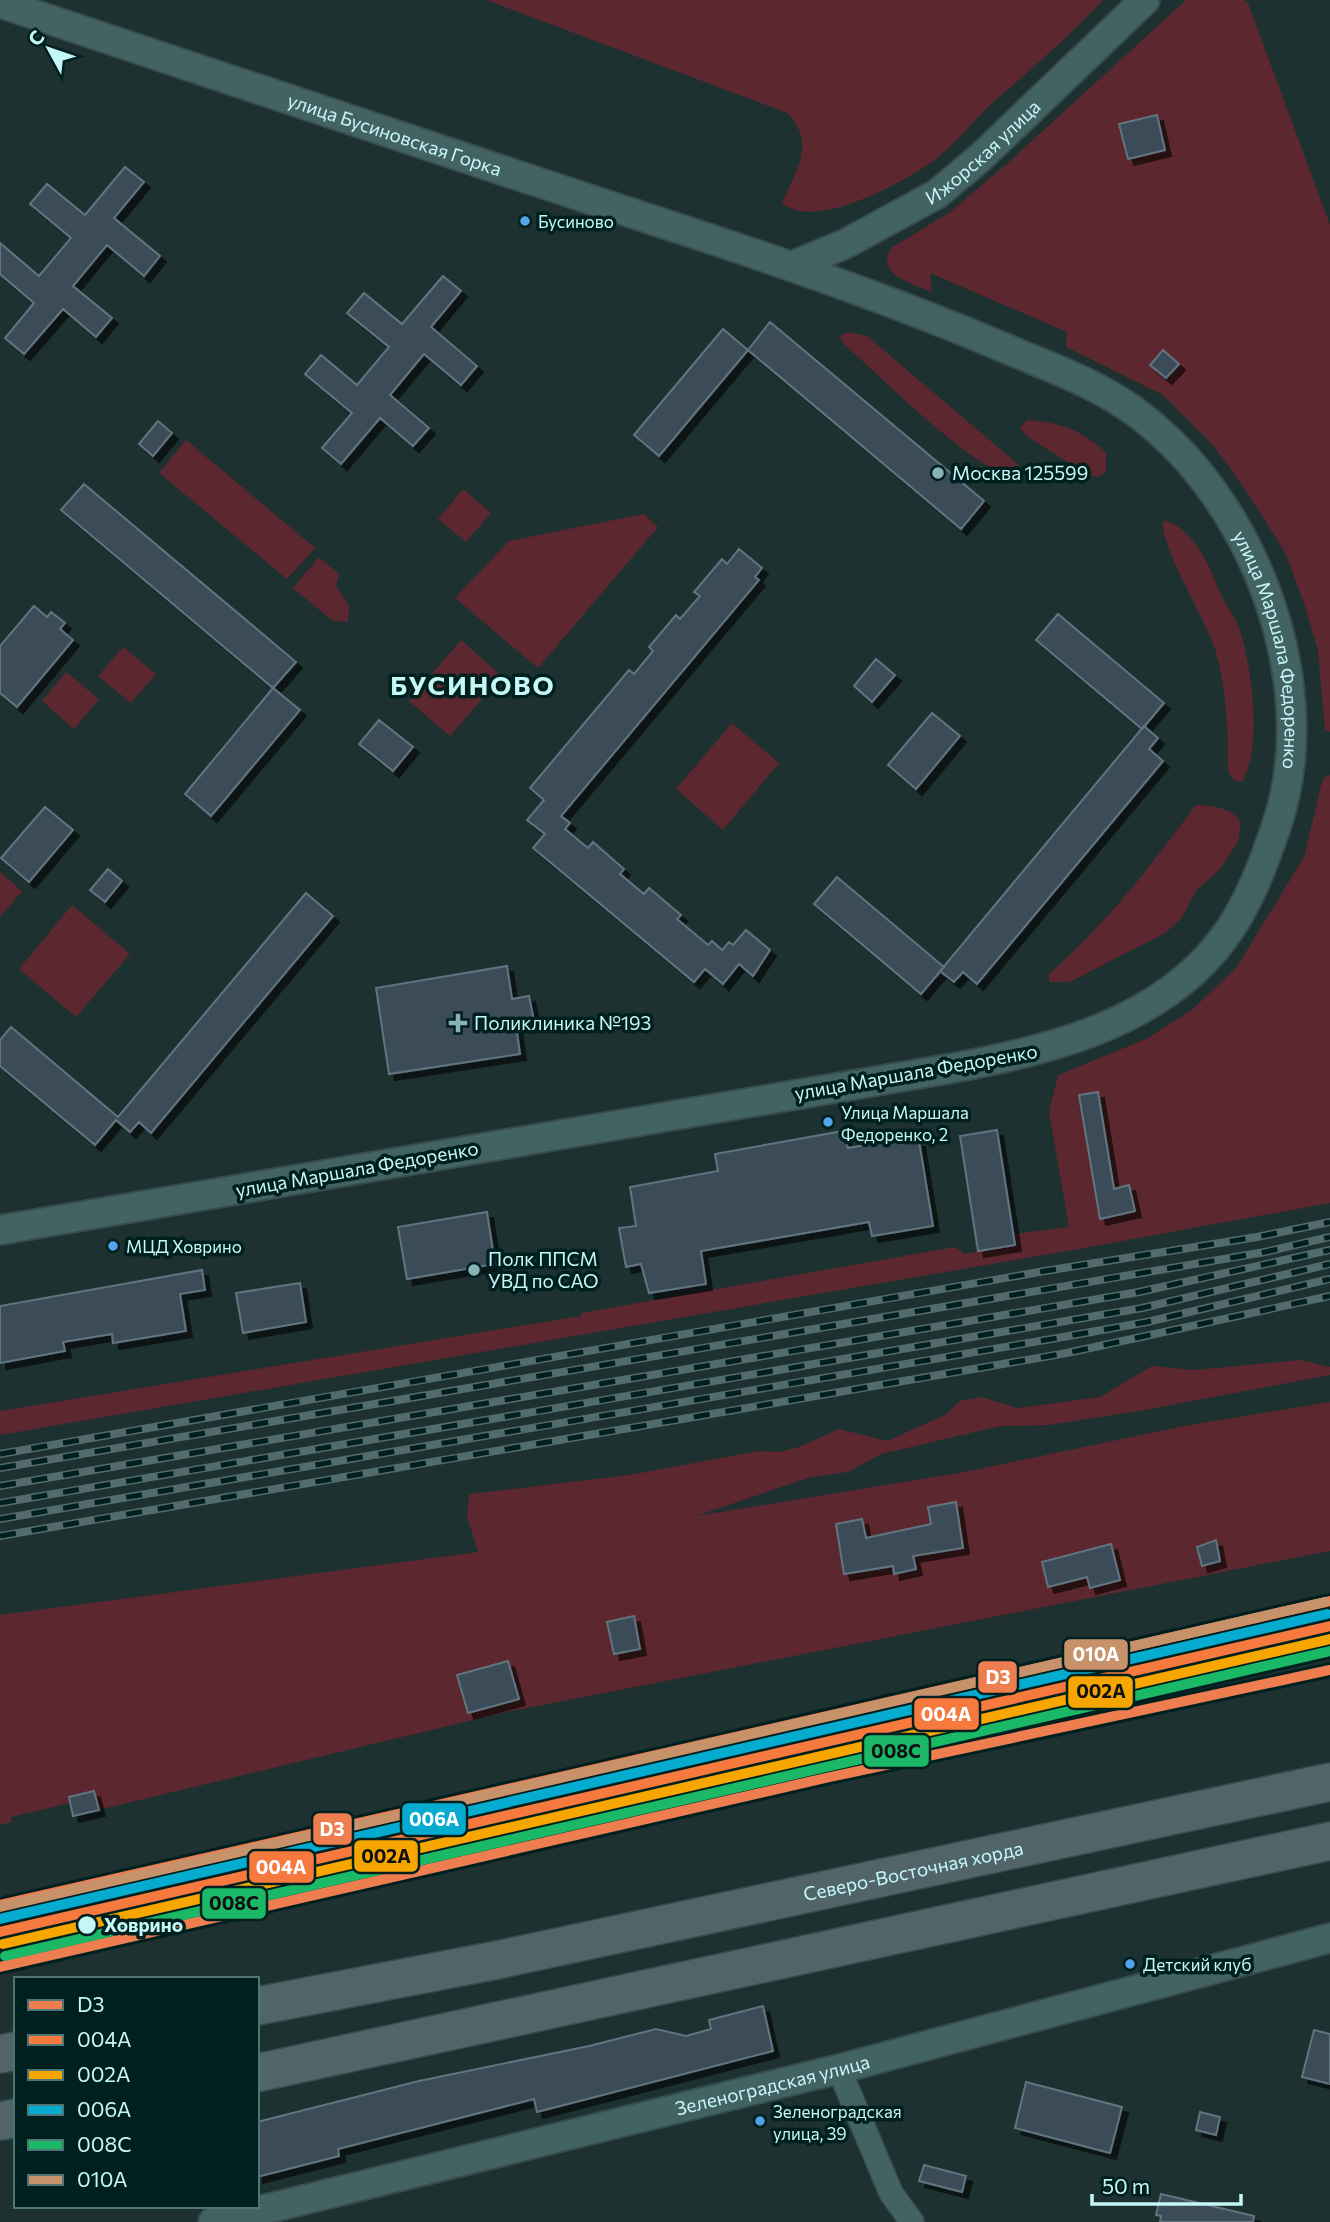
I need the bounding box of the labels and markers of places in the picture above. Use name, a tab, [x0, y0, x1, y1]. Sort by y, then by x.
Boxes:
place label: Бусиново	[538, 211, 614, 232]
marker: Бусиново	[518, 214, 532, 228]
place label: Москва 125599	[952, 461, 1088, 484]
marker: Москва 125599	[930, 465, 946, 481]
place label: Поликлиника №193	[474, 1011, 651, 1034]
marker: Поликлиника №193	[448, 1013, 468, 1033]
place label: Улица Маршала Федоренко, 2	[841, 1102, 969, 1145]
marker: Улица Маршала Федоренко, 2	[821, 1115, 835, 1129]
place label: МЦД Ховрино	[126, 1236, 242, 1257]
marker: МЦД Ховрино	[106, 1239, 120, 1253]
place label: Полк ППСМ УВД по САО	[488, 1247, 599, 1292]
marker: Полк ППСМ УВД по САО	[466, 1262, 482, 1278]
place label: Ховрино	[104, 1913, 183, 1936]
marker: Ховрино	[76, 1914, 98, 1936]
place label: Детский клуб	[1143, 1954, 1251, 1975]
marker: Детский клуб	[1123, 1957, 1137, 1971]
place label: Зеленоградская улица, 39	[773, 2101, 902, 2144]
marker: Зеленоградская улица, 39	[753, 2114, 767, 2128]

